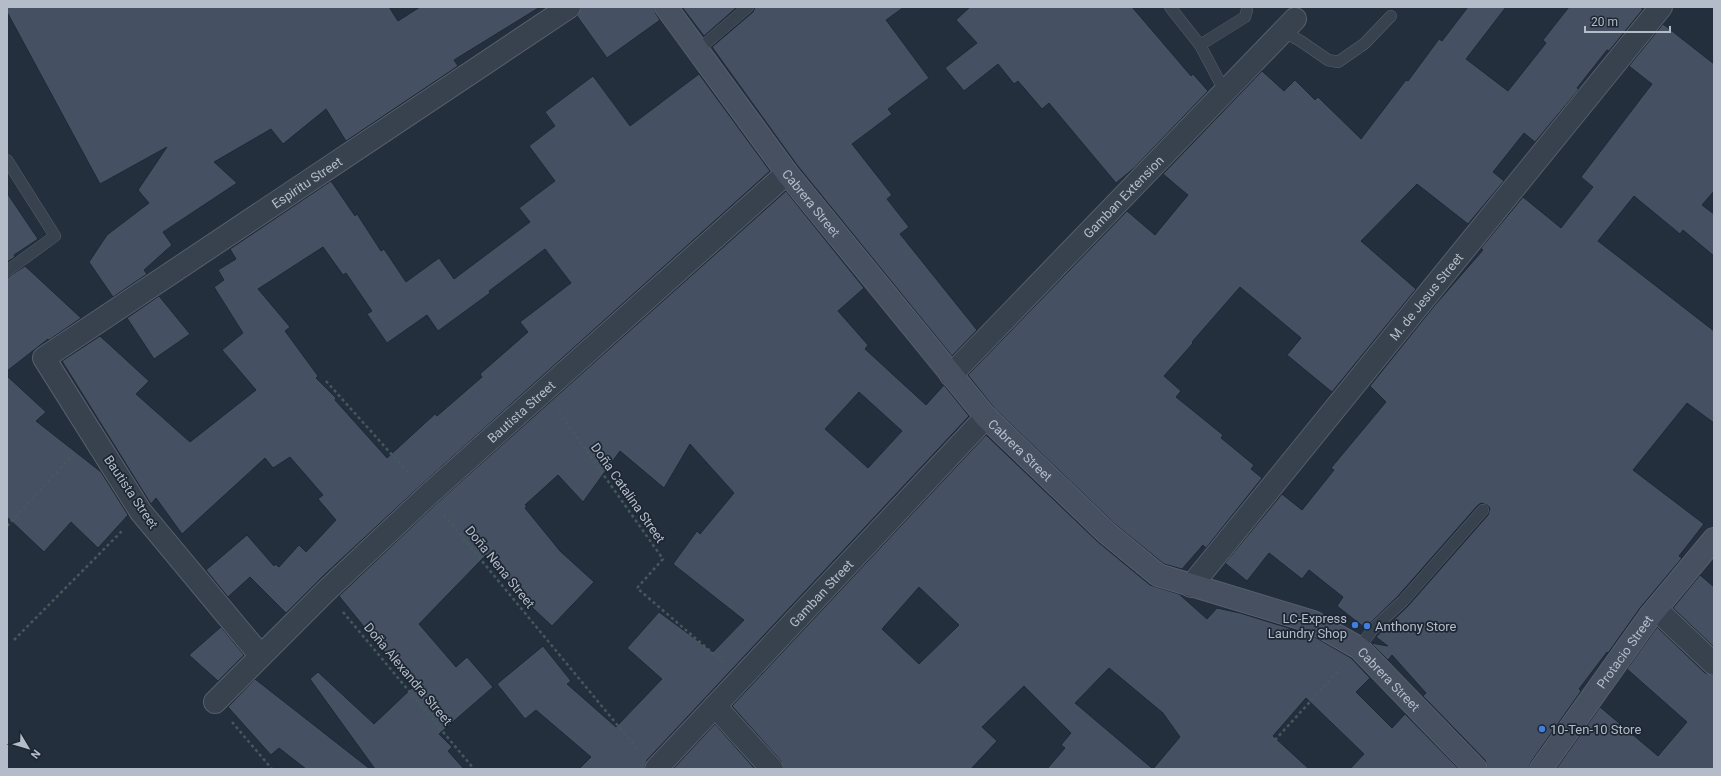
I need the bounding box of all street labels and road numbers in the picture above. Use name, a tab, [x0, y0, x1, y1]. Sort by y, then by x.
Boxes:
street label: Gamban Extension	[1080, 152, 1167, 241]
street label: Espiritu Street	[269, 154, 345, 211]
street label: Cabrera Street	[779, 166, 843, 240]
street label: M. de Jesus Street	[1386, 250, 1466, 343]
street label: Bautista Street	[484, 377, 558, 446]
street label: Cabrera Street	[985, 416, 1056, 484]
street label: Doña Catalina Street	[588, 440, 668, 546]
street label: Bautista Street	[101, 452, 161, 532]
street label: Doña Nena Street	[462, 523, 538, 611]
street label: Gamban Street	[786, 556, 856, 630]
street label: Protacio Street	[1593, 612, 1656, 691]
street label: Doña Alexandra Street	[361, 620, 455, 728]
street label: Cabrera Street	[1355, 644, 1423, 714]

